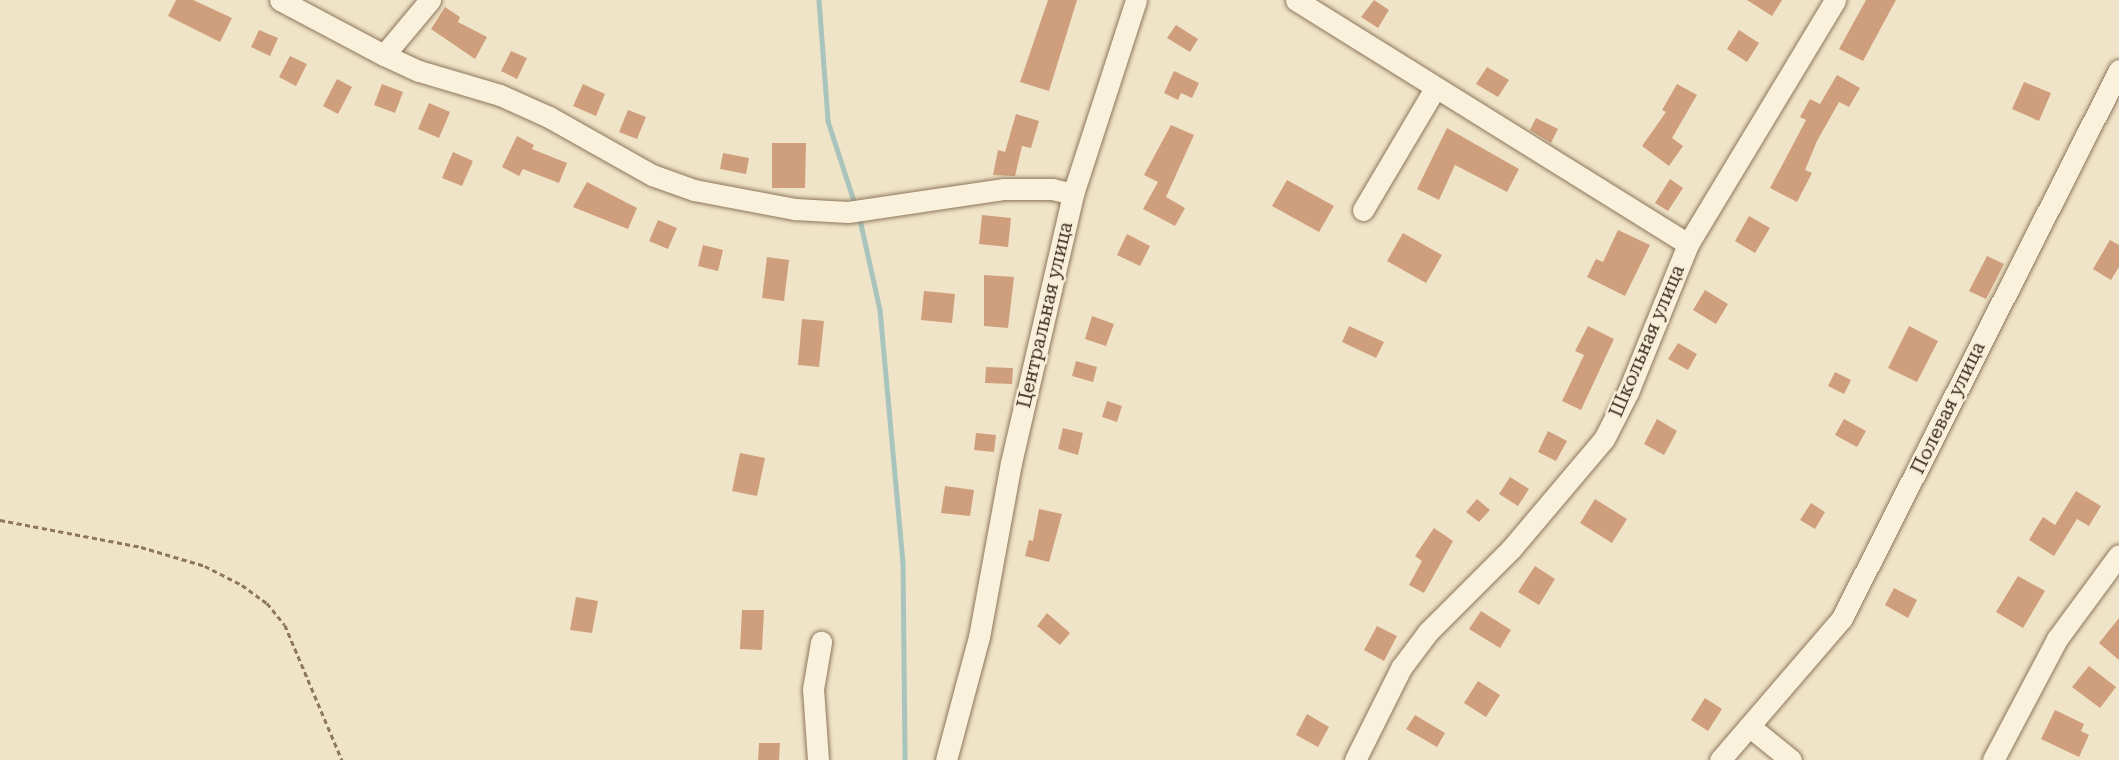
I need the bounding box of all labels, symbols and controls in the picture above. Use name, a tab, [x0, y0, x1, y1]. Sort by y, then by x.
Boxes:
street label: Центральная улица	[1012, 220, 1078, 410]
street label: Школьная улица	[1605, 261, 1689, 421]
street label: Полевая улица	[1906, 338, 1990, 478]

